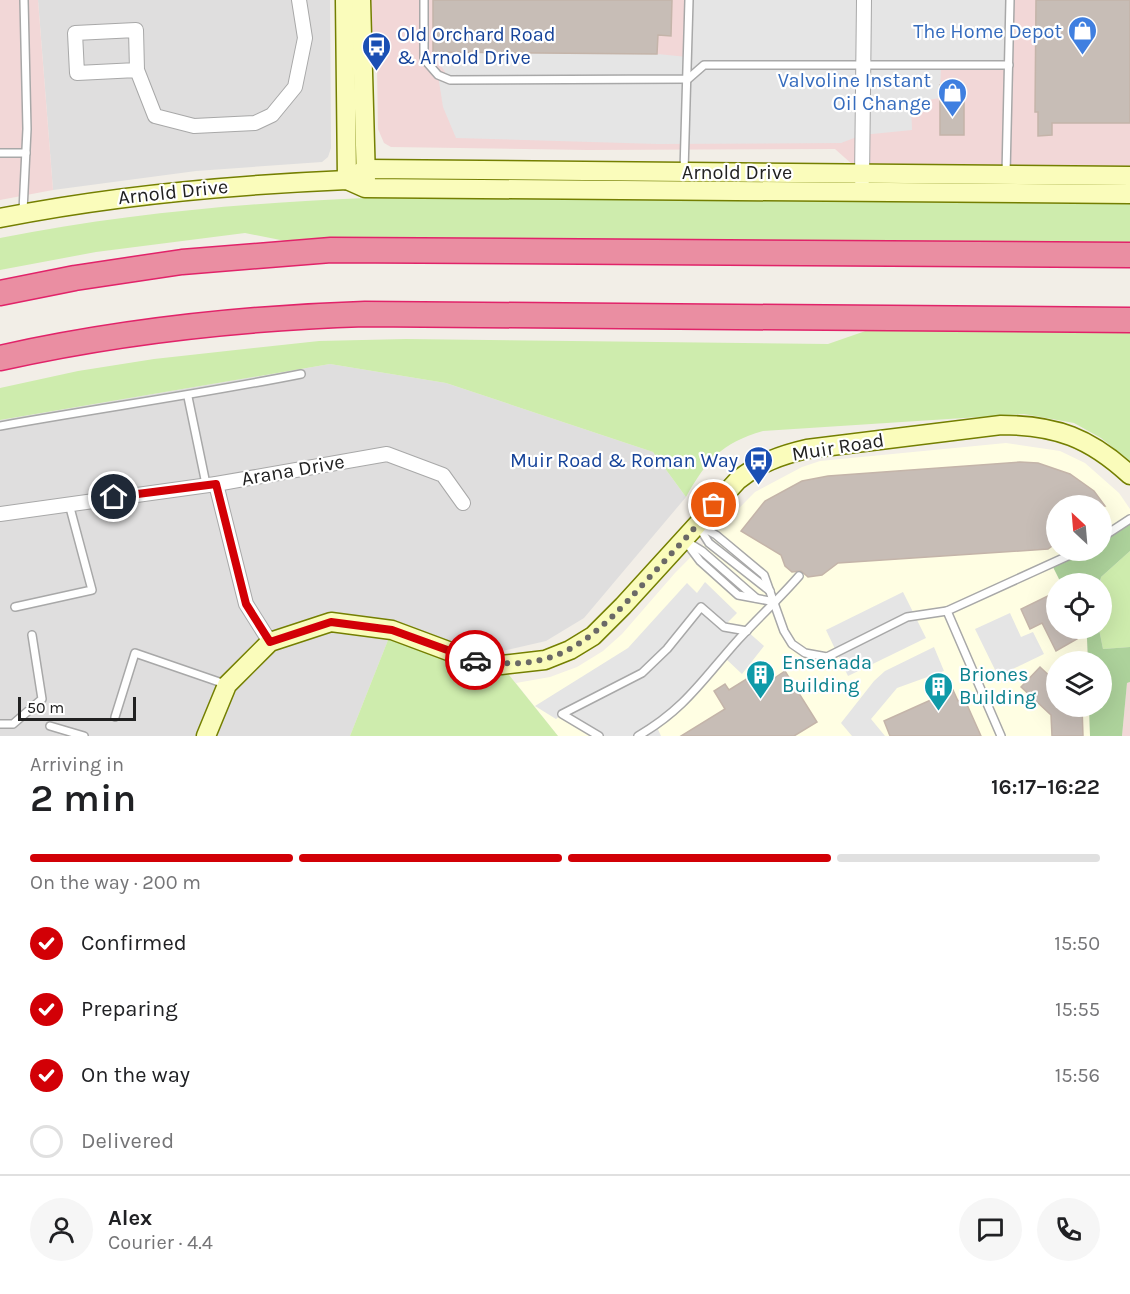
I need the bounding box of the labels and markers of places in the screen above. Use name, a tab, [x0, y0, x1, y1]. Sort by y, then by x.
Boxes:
shop icon: The Home Depot	[1067, 15, 1099, 57]
place label: The Home Depot	[913, 20, 1062, 43]
place label: Old Orchard Road & Arnold Drive	[397, 23, 556, 69]
bus stop icon: Old Orchard Road & Arnold Drive	[360, 30, 392, 72]
place label: Valvoline Instant Oil Change	[778, 69, 931, 115]
shop icon: Valvoline Instant Oil Change	[936, 76, 968, 118]
bus stop icon: Muir Road & Roman Way	[743, 444, 775, 486]
place label: Muir Road & Roman Way	[510, 449, 738, 472]
pin	[88, 471, 139, 522]
pin	[688, 479, 739, 530]
place label: Ensenada Building	[782, 651, 872, 697]
building icon: Ensenada Building	[745, 658, 777, 700]
place label: Briones Building	[959, 663, 1036, 709]
building icon: Briones Building	[922, 670, 954, 712]

